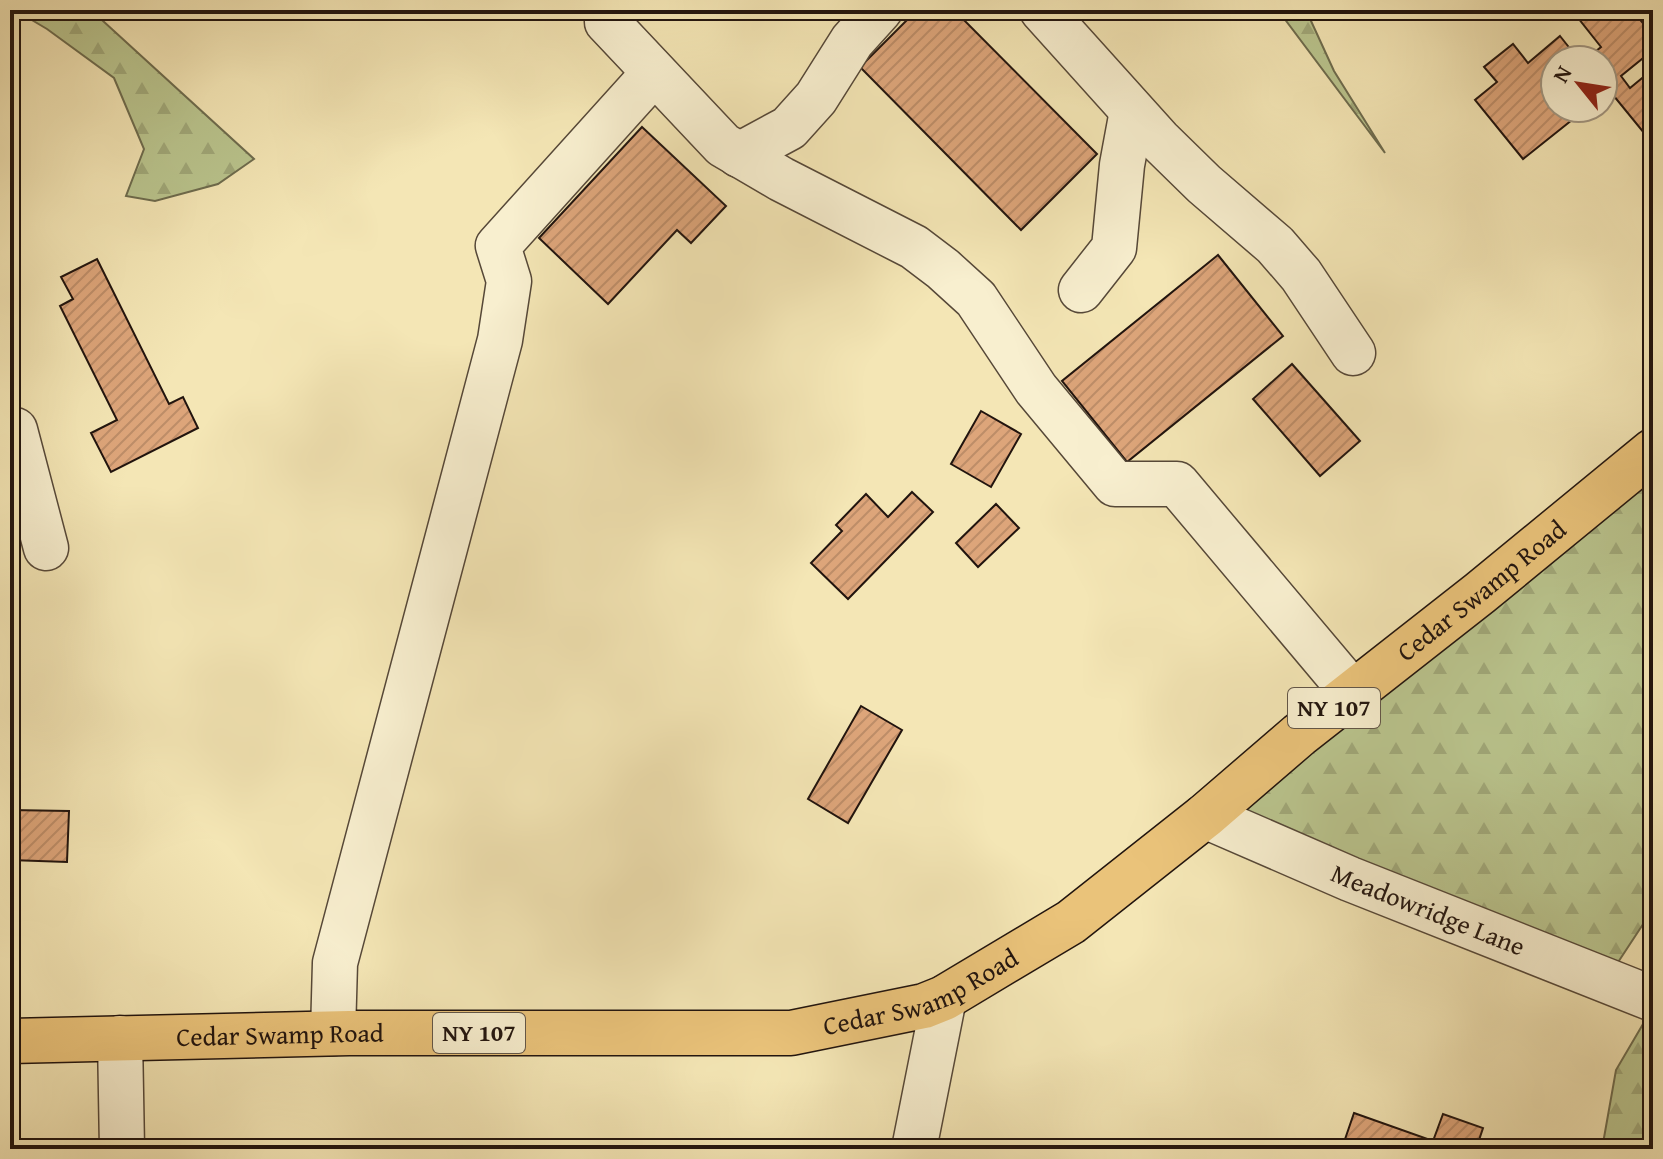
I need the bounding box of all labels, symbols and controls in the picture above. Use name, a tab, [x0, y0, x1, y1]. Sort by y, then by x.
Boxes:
north arrow	[1539, 44, 1619, 124]
text: N	[1544, 59, 1579, 88]
street label: Cedar Swamp Road	[1388, 510, 1574, 670]
road number: NY 107	[1288, 688, 1380, 728]
street label: Meadowridge Lane	[1325, 853, 1531, 965]
street label: Cedar Swamp Road	[820, 938, 1025, 1045]
street label: Cedar Swamp Road	[176, 1013, 384, 1056]
road number: NY 107	[433, 1013, 525, 1053]

